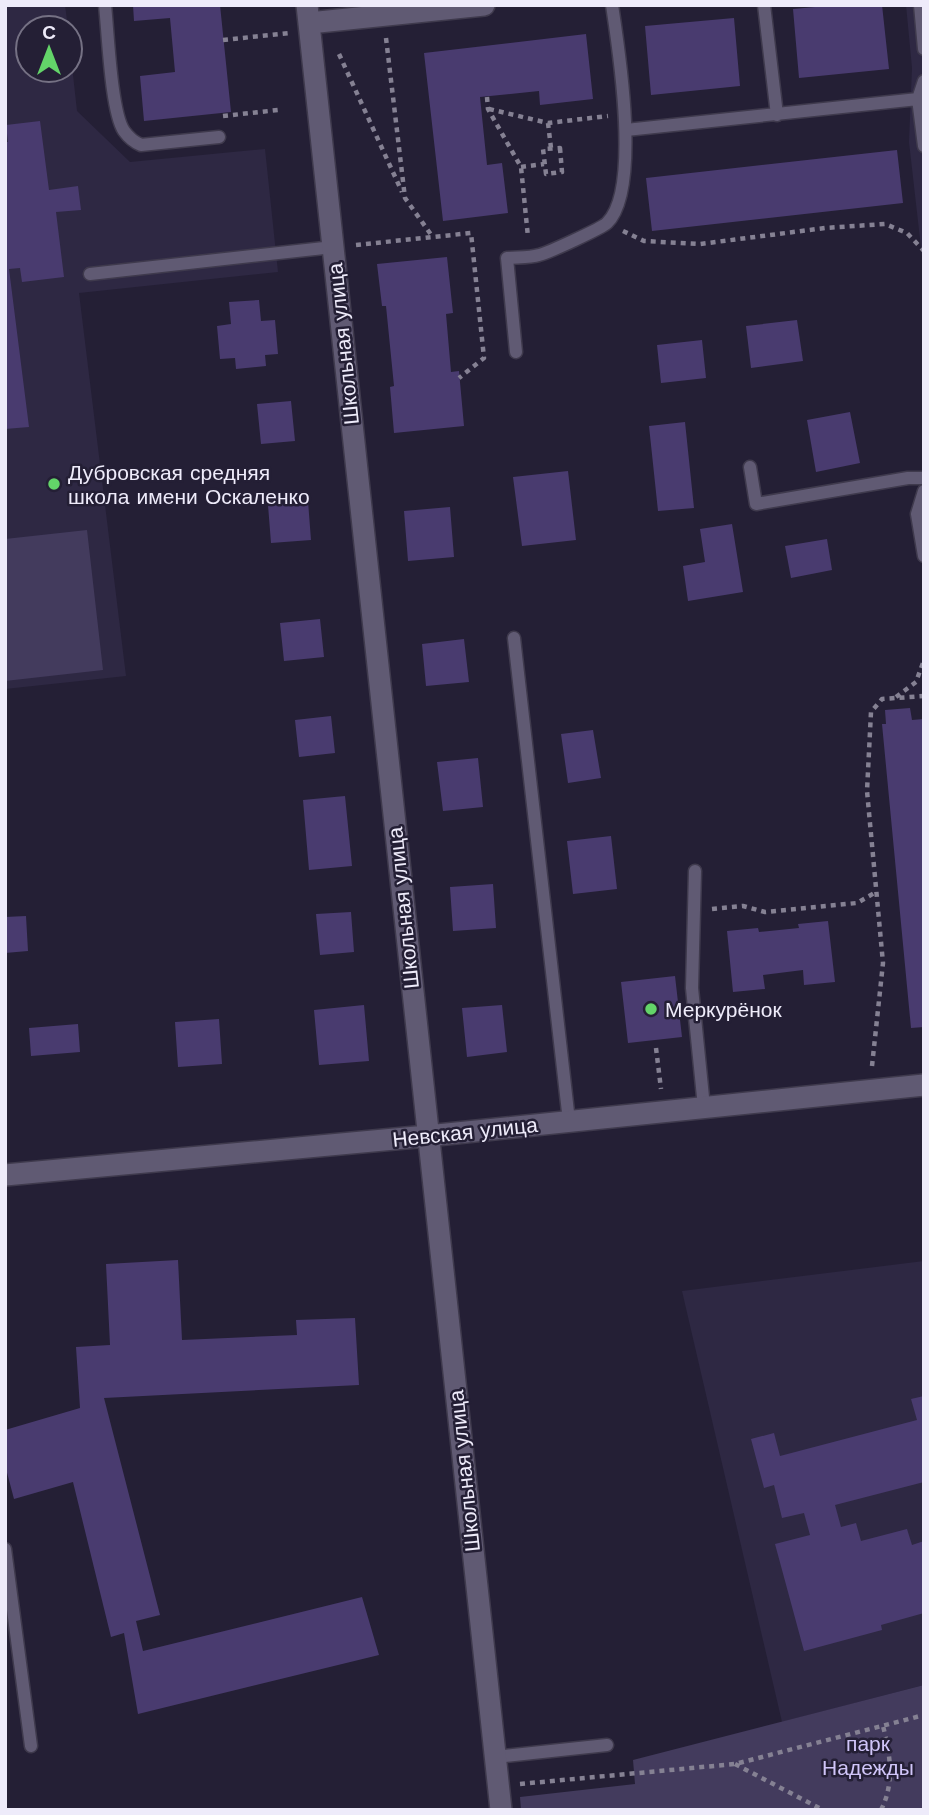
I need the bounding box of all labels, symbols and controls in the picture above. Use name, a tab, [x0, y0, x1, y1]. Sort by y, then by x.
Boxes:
north arrow	[14, 14, 84, 84]
text: С	[42, 21, 56, 44]
street label: Школьная улица	[322, 262, 364, 426]
place label: Дубровская средняя школа имени Оскаленко	[68, 460, 310, 509]
marker: Дубровская средняя школа имени Оскаленко	[46, 476, 62, 492]
street label: Школьная улица	[382, 826, 424, 990]
place label: Меркурёнок	[665, 997, 782, 1022]
marker: Меркурёнок	[643, 1001, 659, 1017]
street label: Невская улица	[391, 1112, 539, 1152]
street label: Школьная улица	[443, 1389, 485, 1553]
park label: парк Надежды	[822, 1731, 914, 1780]

